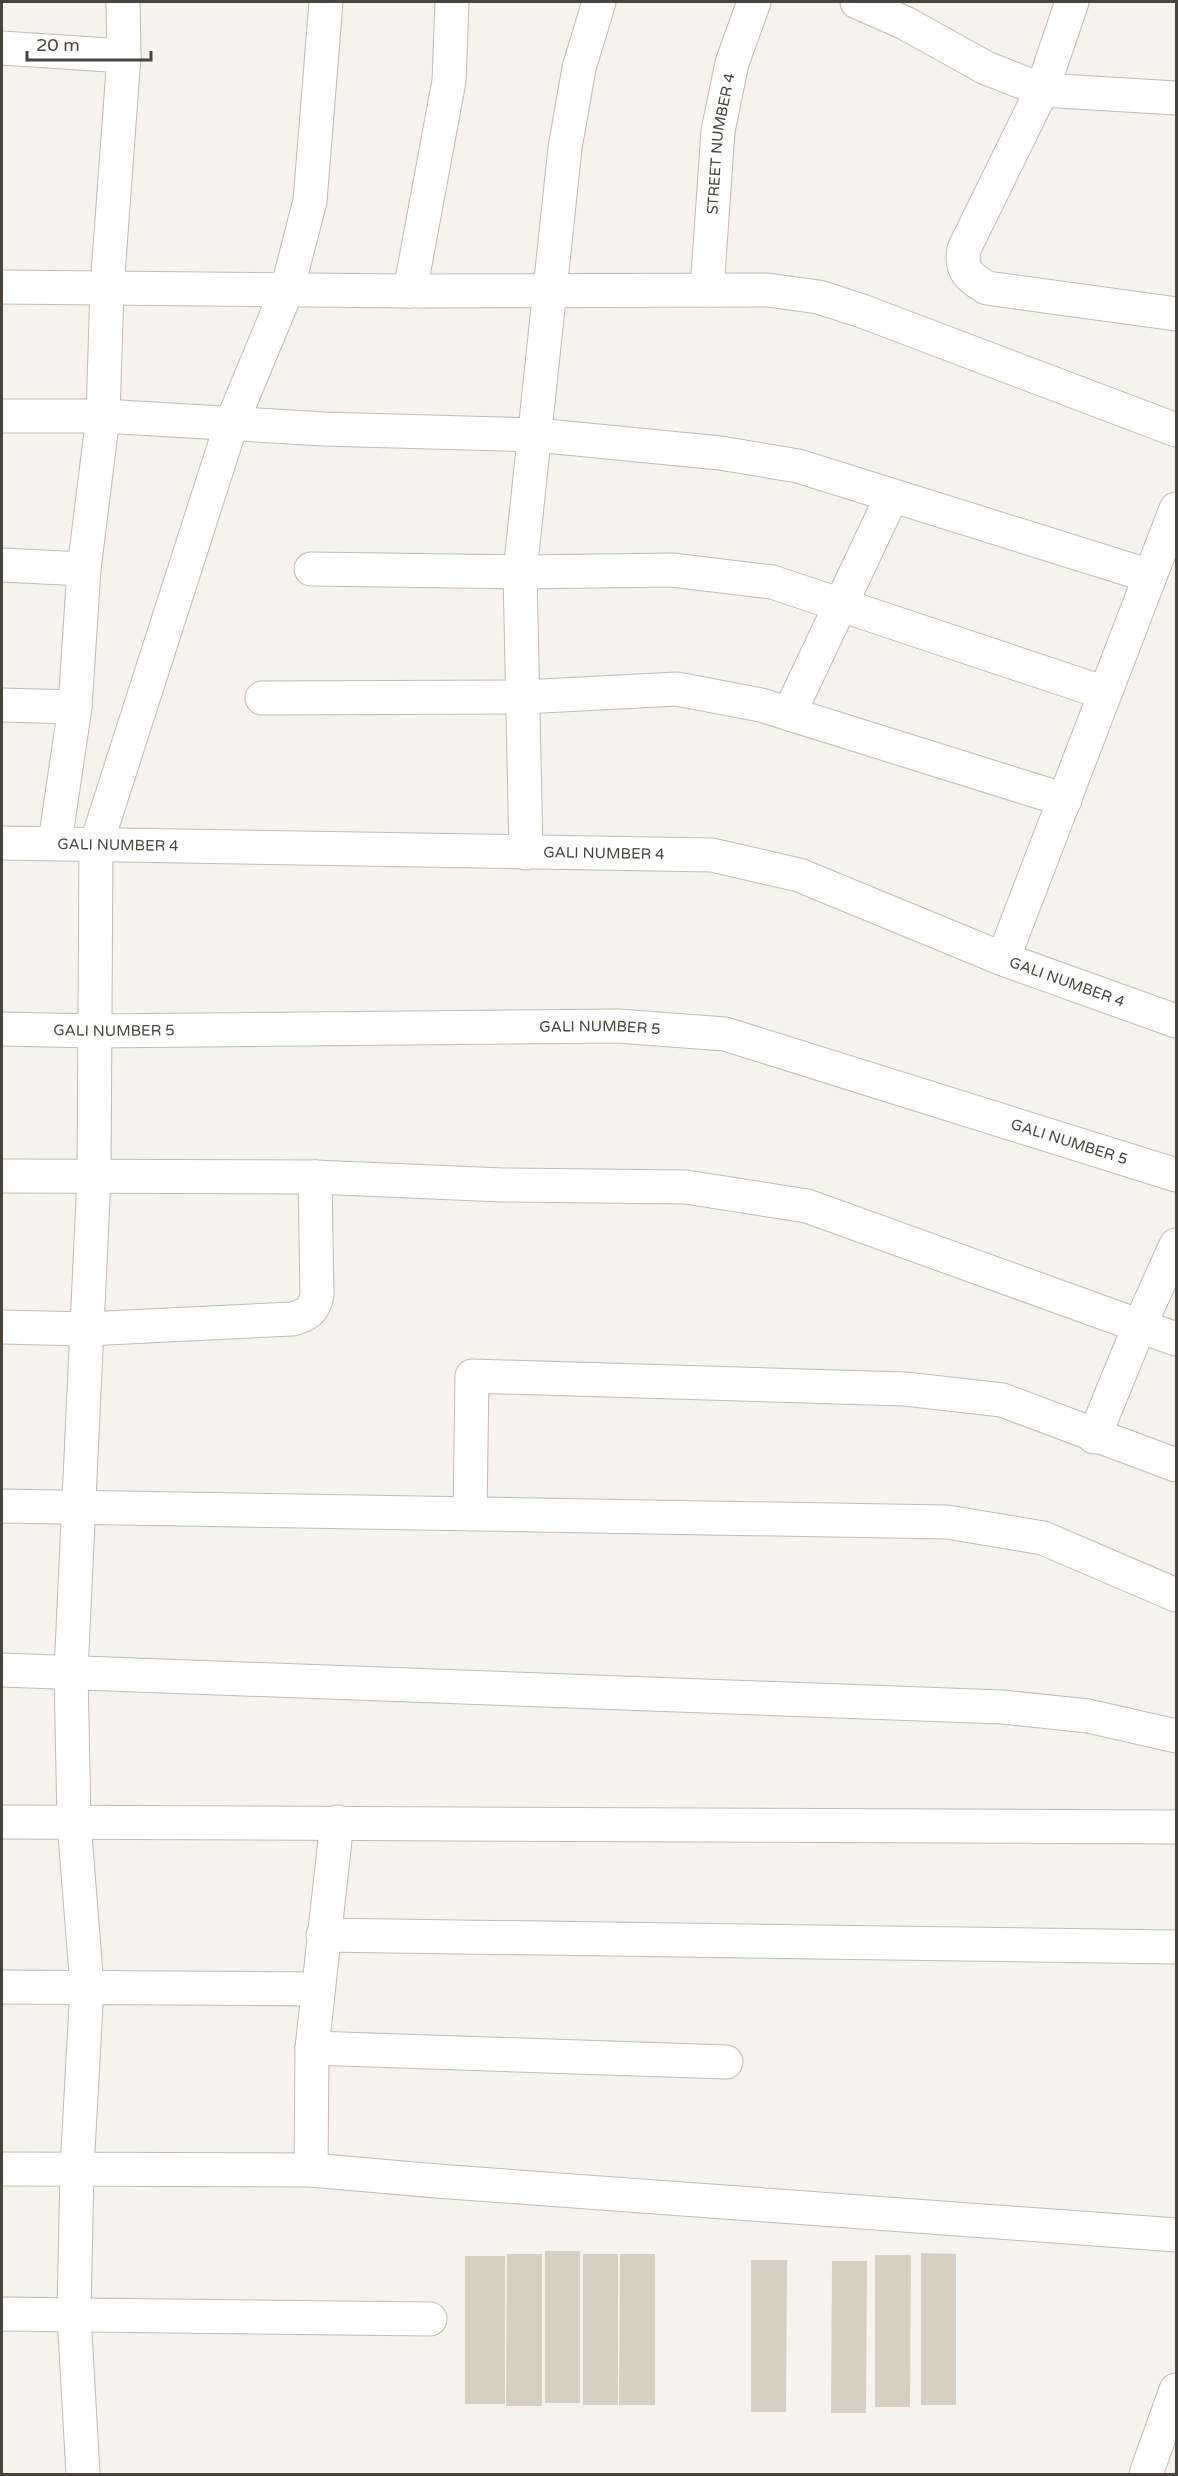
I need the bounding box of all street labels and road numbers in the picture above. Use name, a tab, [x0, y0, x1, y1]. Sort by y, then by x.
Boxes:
street label: STREET NUMBER 4	[703, 71, 739, 215]
street label: GALI NUMBER 4	[57, 835, 179, 855]
street label: GALI NUMBER 4	[543, 843, 665, 863]
street label: GALI NUMBER 4	[1007, 953, 1127, 1011]
street label: GALI NUMBER 5	[539, 1017, 661, 1038]
street label: GALI NUMBER 5	[53, 1021, 175, 1040]
street label: GALI NUMBER 5	[1009, 1115, 1130, 1168]

